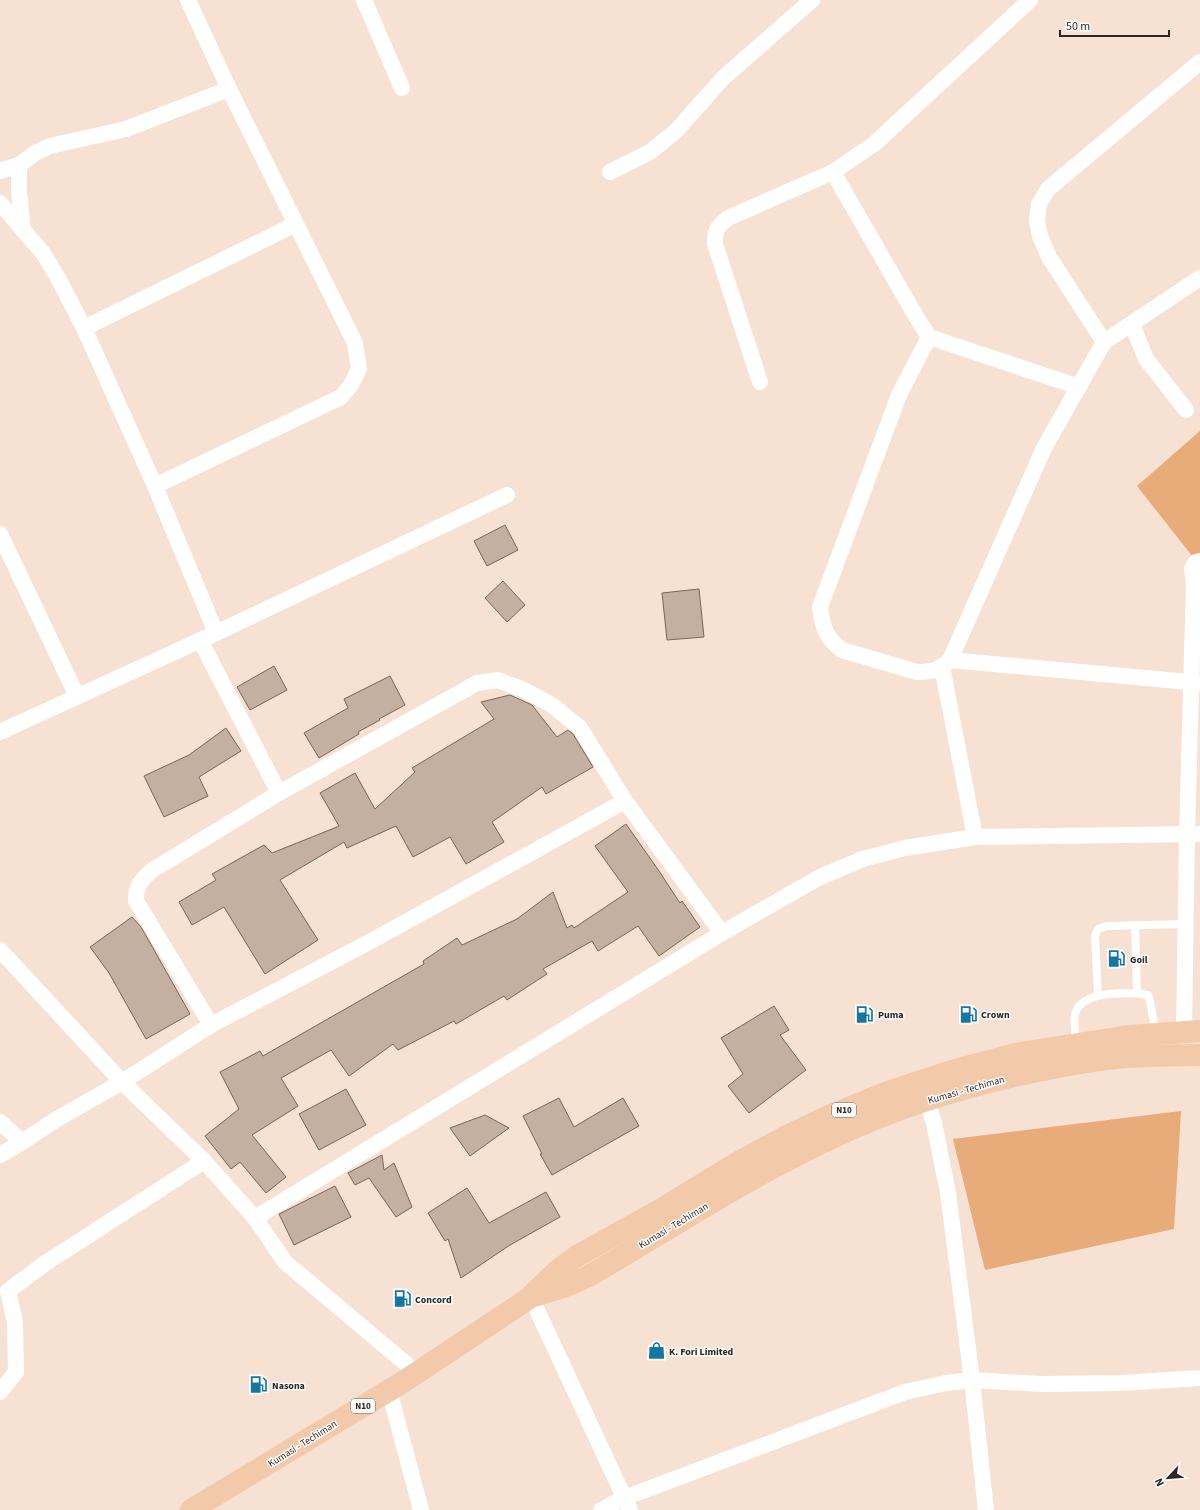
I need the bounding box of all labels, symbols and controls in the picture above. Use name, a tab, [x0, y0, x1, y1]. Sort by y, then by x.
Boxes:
scale bar	[1060, 12, 1169, 38]
text: 50 m	[1066, 18, 1090, 35]
fuel station icon: Goil	[1107, 949, 1127, 969]
place label: Goil	[1130, 953, 1148, 967]
fuel station icon: Puma	[855, 1004, 875, 1024]
fuel station icon: Crown	[958, 1004, 978, 1024]
place label: Puma	[878, 1008, 903, 1022]
place label: Crown	[981, 1008, 1010, 1022]
street label: Kumasi - Techiman	[926, 1072, 1006, 1108]
road number: N10	[832, 1103, 856, 1117]
street label: Kumasi - Techiman	[636, 1199, 711, 1252]
fuel station icon: Concord	[392, 1289, 412, 1309]
place label: Concord	[415, 1293, 452, 1307]
shop icon: K. Fori Limited	[646, 1341, 666, 1361]
place label: K. Fori Limited	[669, 1345, 734, 1359]
fuel station icon: Nasona	[249, 1375, 269, 1395]
place label: Nasona	[272, 1379, 305, 1393]
road number: N10	[351, 1399, 375, 1413]
street label: Kumasi - Techiman	[265, 1417, 340, 1471]
north arrow	[1148, 1458, 1188, 1498]
text: N	[1151, 1476, 1168, 1489]

